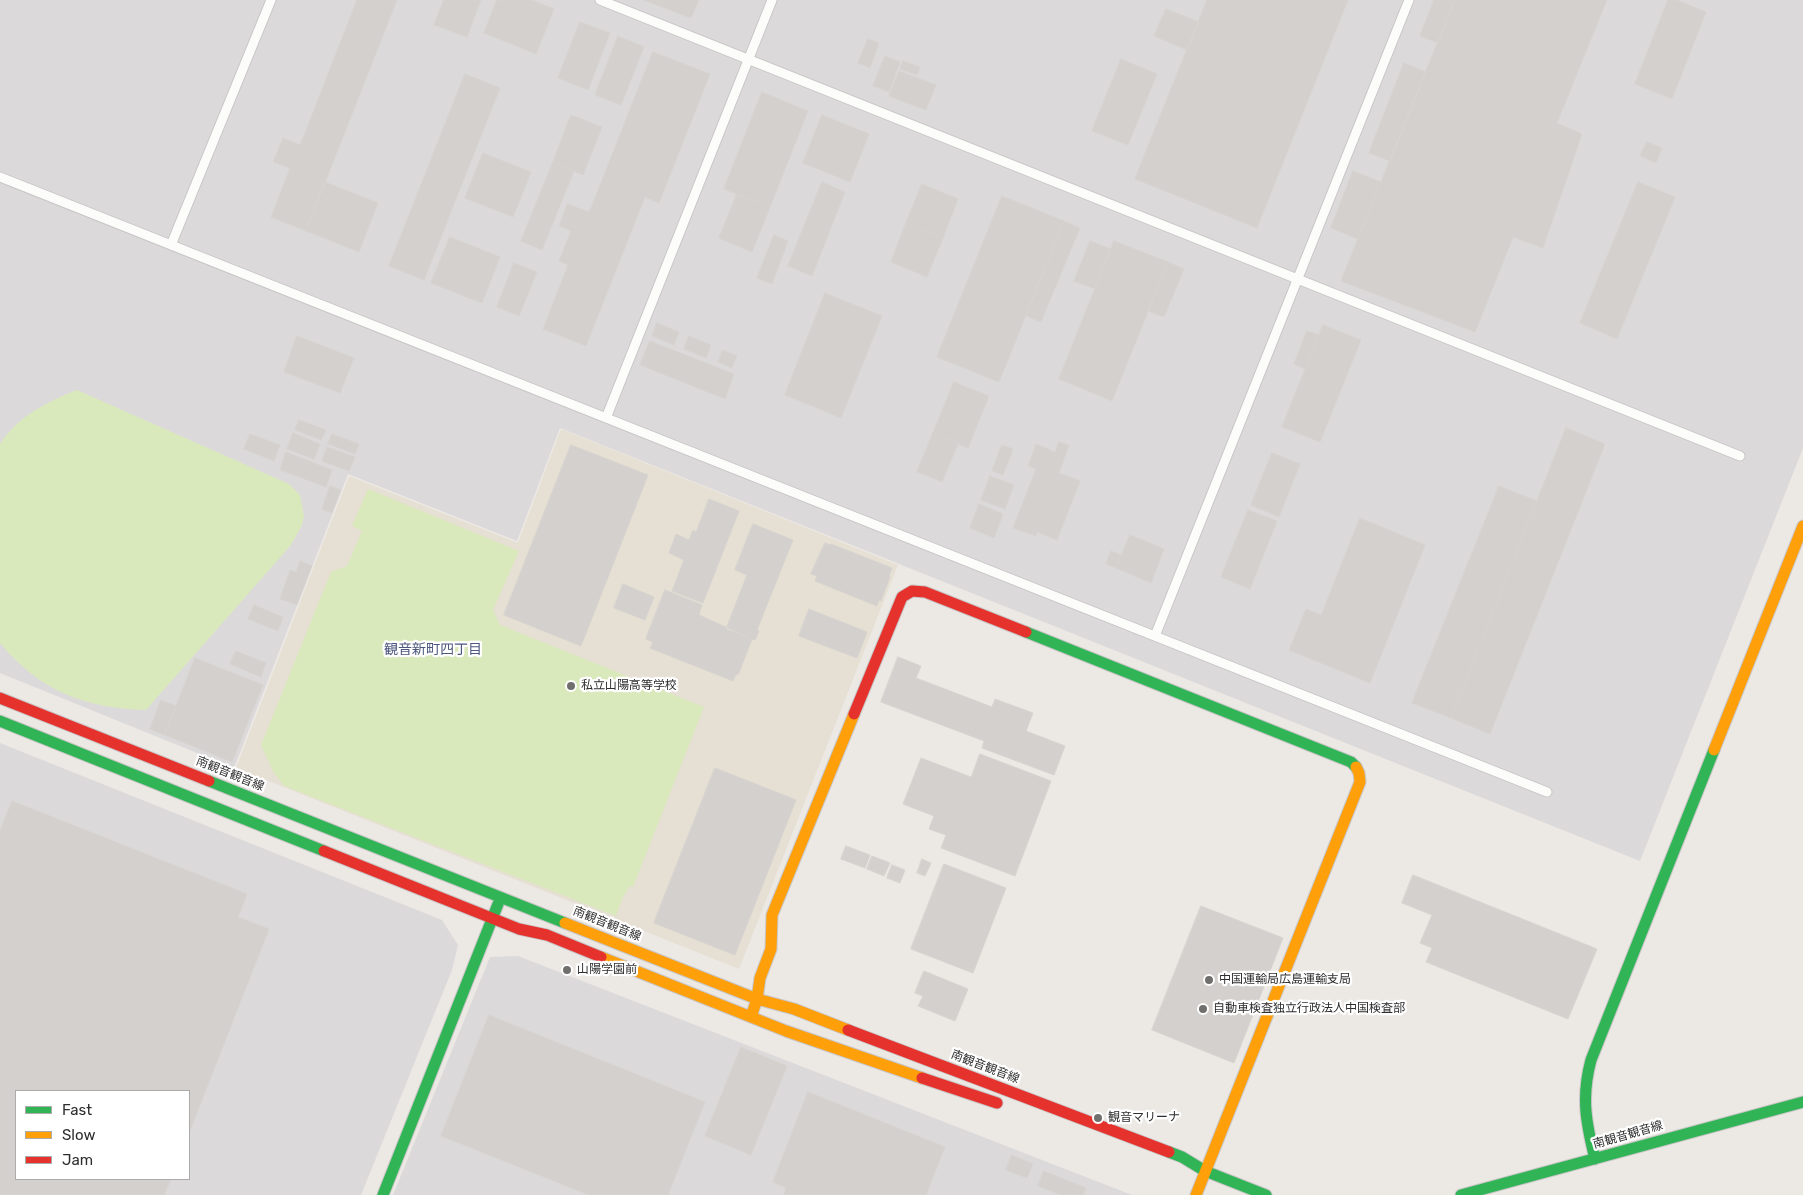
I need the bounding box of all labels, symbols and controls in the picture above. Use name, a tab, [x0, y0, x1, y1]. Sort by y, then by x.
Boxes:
district label: 観音新町四丁目	[384, 642, 482, 658]
place label: 私立山陽高等学校	[581, 679, 677, 693]
marker: 私立山陽高等学校	[565, 680, 577, 692]
street label: 南観音観音線	[194, 754, 266, 794]
street label: 南観音観音線	[571, 904, 643, 944]
place label: 山陽学園前	[577, 963, 637, 977]
marker: 山陽学園前	[561, 964, 573, 976]
place label: 中国運輸局広島運輸支局	[1219, 973, 1351, 987]
marker: 中国運輸局広島運輸支局	[1203, 974, 1215, 986]
place label: 自動車検査独立行政法人中国検査部	[1213, 1002, 1405, 1016]
marker: 自動車検査独立行政法人中国検査部	[1197, 1003, 1209, 1015]
street label: 南観音観音線	[949, 1047, 1021, 1087]
legend	[15, 1090, 190, 1180]
text: Fast	[62, 1101, 92, 1119]
place label: 観音マリーナ	[1108, 1111, 1180, 1125]
marker: 観音マリーナ	[1092, 1112, 1104, 1124]
street label: 南観音観音線	[1591, 1118, 1665, 1152]
text: Slow	[62, 1126, 95, 1144]
text: Jam	[62, 1151, 93, 1169]

